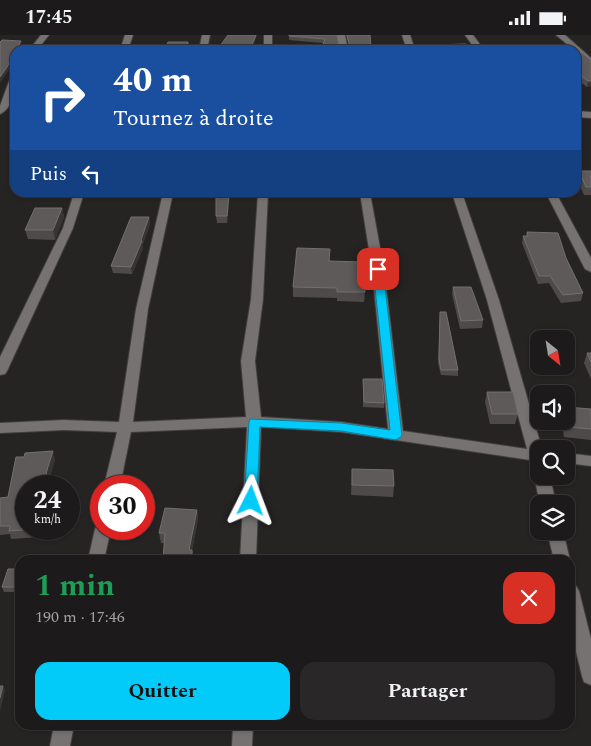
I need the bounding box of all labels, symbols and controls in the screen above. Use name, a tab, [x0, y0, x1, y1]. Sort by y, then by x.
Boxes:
text: 17:45	[25, 3, 73, 32]
text: 40 m	[113, 54, 193, 107]
icon: right	[30, 65, 95, 130]
text: Tournez à droite	[113, 102, 274, 135]
text: Puis	[30, 160, 67, 189]
icon: left	[77, 160, 105, 188]
pin	[357, 248, 399, 290]
icon: arrive	[364, 255, 392, 283]
north arrow	[530, 330, 575, 375]
map controls	[530, 330, 575, 540]
button: sound	[530, 385, 575, 430]
button: search	[530, 440, 575, 485]
position arrow	[224, 474, 276, 526]
speed limit sign: 30	[90, 475, 155, 540]
text: 24	[33, 482, 62, 520]
button: layers	[530, 495, 575, 540]
text: km/h	[34, 510, 61, 529]
text: 1 min	[35, 563, 115, 609]
button: close	[503, 572, 555, 624]
text: 190 m · 17:46	[35, 605, 125, 629]
button: Quitter	[35, 662, 290, 720]
button: Partager	[300, 662, 555, 720]

